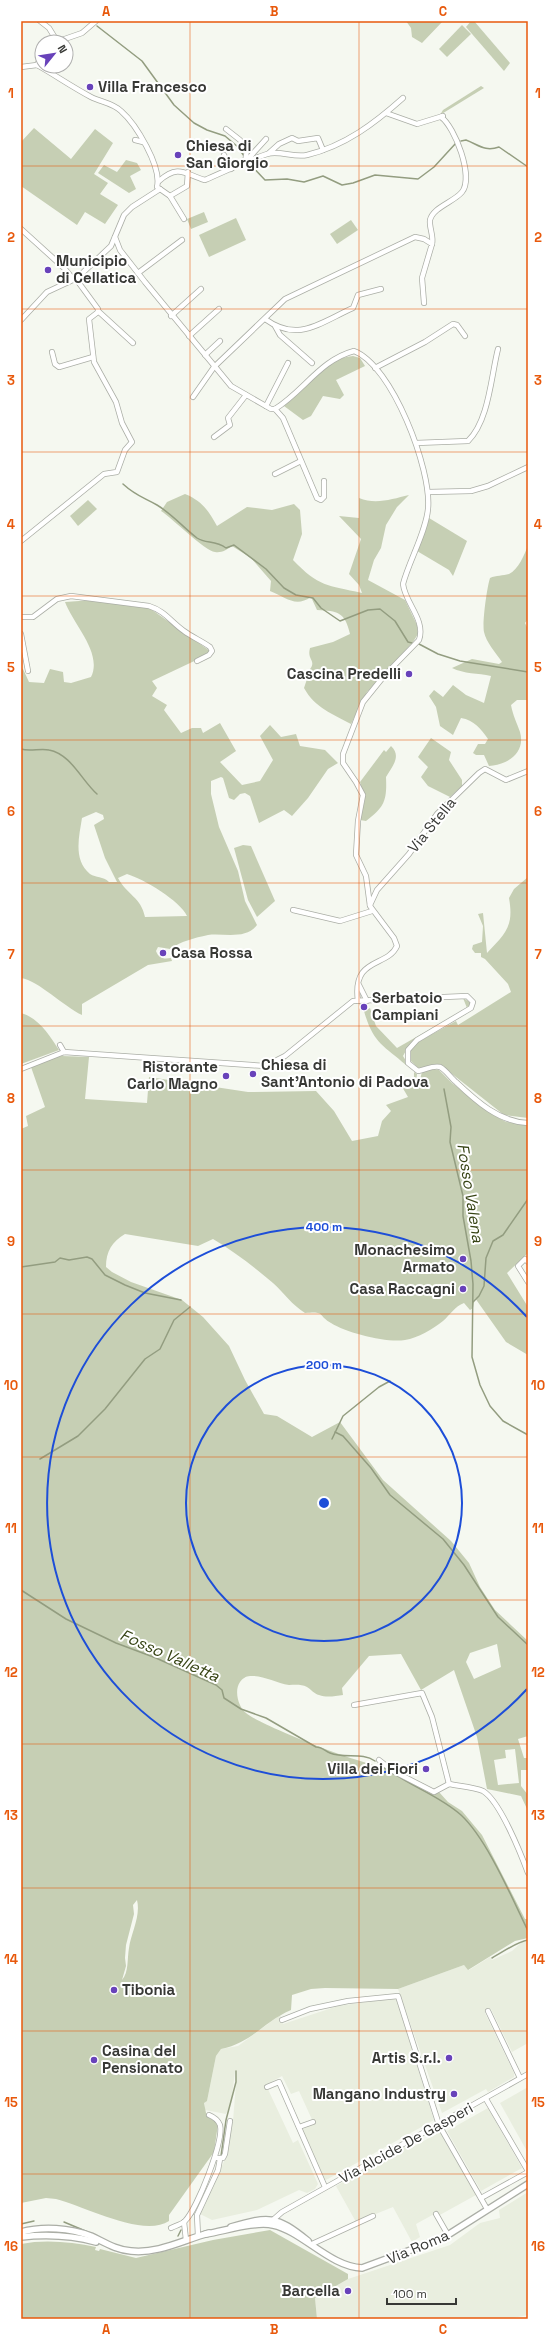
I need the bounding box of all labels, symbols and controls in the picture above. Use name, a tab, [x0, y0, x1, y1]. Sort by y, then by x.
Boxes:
text: A	[102, 3, 111, 20]
text: B	[270, 3, 279, 20]
text: C	[439, 3, 447, 20]
north arrow	[34, 34, 74, 74]
text: N	[55, 42, 71, 56]
place label: Villa Francesco	[98, 77, 207, 96]
marker: Villa Francesco	[85, 82, 95, 92]
text: 1	[8, 85, 14, 102]
text: 1	[535, 85, 541, 102]
place label: Chiesa di San Giorgio	[186, 136, 268, 172]
marker: Chiesa di San Giorgio	[173, 150, 183, 160]
text: 2	[7, 229, 15, 246]
text: 2	[534, 229, 542, 246]
place label: Municipio di Cellatica	[56, 251, 136, 287]
marker: Municipio di Cellatica	[43, 265, 53, 275]
text: 3	[7, 372, 15, 389]
text: 3	[534, 372, 542, 389]
text: 4	[7, 516, 15, 533]
text: 4	[534, 516, 542, 533]
text: 5	[7, 659, 15, 676]
text: 5	[534, 659, 542, 676]
place label: Cascina Predelli	[287, 664, 401, 683]
marker: Cascina Predelli	[404, 669, 414, 679]
street label: Via Stella	[403, 793, 460, 856]
text: 6	[7, 803, 15, 820]
text: 6	[534, 803, 542, 820]
place label: Casa Rossa	[171, 943, 253, 962]
text: 7	[7, 946, 15, 963]
text: 7	[534, 946, 542, 963]
marker: Casa Rossa	[158, 948, 168, 958]
place label: Serbatoio Campiani	[372, 988, 442, 1024]
marker: Serbatoio Campiani	[359, 1002, 369, 1012]
place label: Chiesa di Sant'Antonio di Padova	[261, 1055, 429, 1091]
place label: Ristorante Carlo Magno	[127, 1057, 218, 1093]
marker: Chiesa di Sant'Antonio di Padova	[248, 1069, 258, 1079]
marker: Ristorante Carlo Magno	[221, 1071, 231, 1081]
text: 8	[7, 1090, 15, 1107]
text: 8	[534, 1090, 542, 1107]
water label: Fosso Valena	[452, 1142, 489, 1245]
text: 400 m	[306, 1219, 342, 1235]
text: 9	[7, 1233, 15, 1250]
text: 9	[534, 1233, 542, 1250]
place label: Monachesimo Armato	[354, 1240, 455, 1276]
marker: Monachesimo Armato	[458, 1254, 468, 1264]
place label: Casa Raccagni	[350, 1279, 455, 1298]
marker: Casa Raccagni	[458, 1284, 468, 1294]
text: 200 m	[306, 1357, 342, 1373]
text: 10	[4, 1377, 18, 1394]
text: 10	[531, 1377, 545, 1394]
centre of rings	[317, 1496, 331, 1510]
text: 11	[5, 1520, 17, 1537]
text: 11	[532, 1520, 544, 1537]
water label: Fosso Valletta	[117, 1624, 224, 1687]
text: 12	[4, 1664, 18, 1681]
text: 12	[531, 1664, 545, 1681]
place label: Villa dei Fiori	[327, 1759, 418, 1778]
marker: Villa dei Fiori	[421, 1764, 431, 1774]
text: 13	[4, 1807, 18, 1824]
text: 13	[531, 1807, 545, 1824]
text: 14	[4, 1951, 18, 1968]
text: 14	[531, 1951, 545, 1968]
place label: Tibonia	[122, 1980, 176, 1999]
marker: Tibonia	[109, 1985, 119, 1995]
place label: Casina del Pensionato	[102, 2041, 183, 2077]
place label: Artis S.r.l.	[372, 2048, 441, 2067]
marker: Artis S.r.l.	[444, 2053, 454, 2063]
marker: Casina del Pensionato	[89, 2055, 99, 2065]
place label: Mangano Industry	[313, 2084, 446, 2103]
marker: Mangano Industry	[449, 2089, 459, 2099]
text: 15	[4, 2094, 18, 2111]
text: 15	[531, 2094, 545, 2111]
street label: Via Alcide De Gasperi	[335, 2098, 476, 2187]
street label: Via Roma	[384, 2225, 452, 2268]
text: 16	[4, 2238, 18, 2255]
text: 16	[531, 2238, 545, 2255]
scale bar	[387, 2280, 456, 2306]
place label: Barcella	[282, 2281, 340, 2300]
marker: Barcella	[343, 2286, 353, 2296]
text: 100 m	[393, 2286, 427, 2302]
text: A	[102, 2321, 111, 2338]
text: B	[270, 2321, 279, 2338]
text: C	[439, 2321, 447, 2338]

